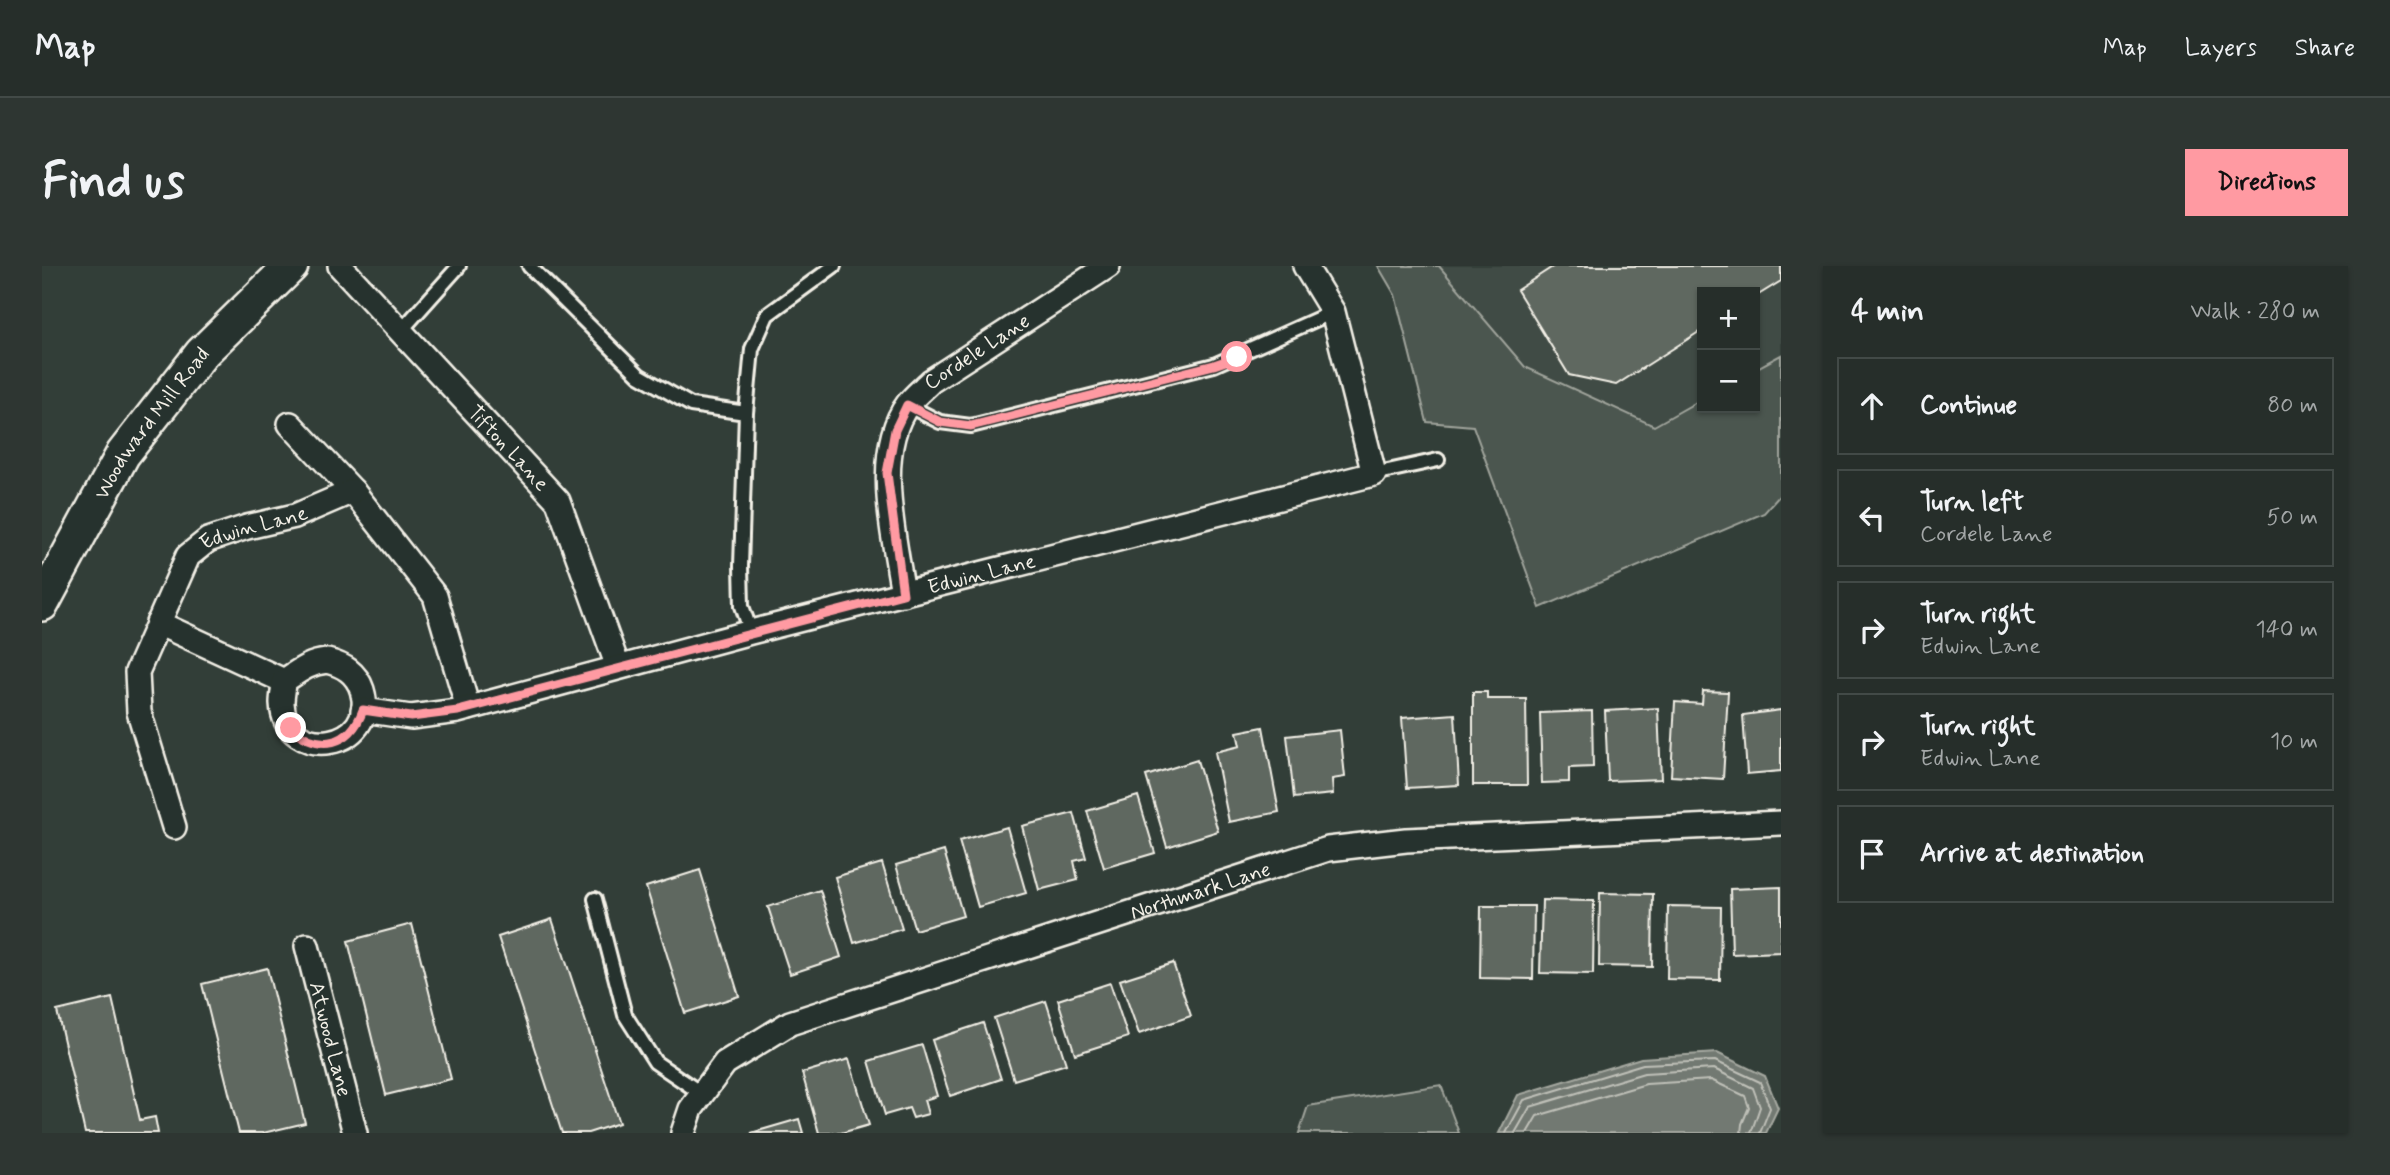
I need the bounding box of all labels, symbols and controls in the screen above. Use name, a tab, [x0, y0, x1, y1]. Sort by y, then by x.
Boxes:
text: Map	[35, 26, 95, 70]
text: Map	[2103, 33, 2147, 64]
text: Layers	[2185, 33, 2257, 64]
text: Share	[2295, 33, 2355, 64]
button: Directions	[2185, 149, 2348, 216]
text: Find us	[42, 150, 185, 215]
map controls	[1697, 287, 1760, 413]
button: +	[1697, 287, 1760, 350]
text: 4 min	[1851, 292, 1924, 331]
text: Walk · 280 m	[2190, 297, 2320, 327]
street label: Cordele Lane	[919, 307, 1036, 397]
route start	[1221, 341, 1252, 372]
street label: Woodward Mill Road	[88, 342, 216, 505]
button: −	[1697, 350, 1760, 413]
icon: ahead	[1853, 387, 1891, 425]
text: Continue	[1920, 389, 2017, 423]
text: 80 m	[2267, 391, 2318, 421]
street label: Tifton Lane	[461, 399, 555, 498]
text: Turn left	[1920, 486, 2024, 520]
street label: Edwin Lane	[194, 499, 312, 557]
icon: left	[1853, 499, 1891, 537]
text: 50 m	[2267, 503, 2318, 533]
text: Cordele Lane	[1920, 520, 2053, 550]
street label: Edwin Lane	[925, 547, 1038, 602]
text: Turn right	[1920, 598, 2036, 632]
icon: right	[1853, 611, 1891, 649]
text: 140 m	[2255, 615, 2318, 645]
text: Edwin Lane	[1920, 632, 2041, 662]
text: Turn right	[1920, 710, 2036, 744]
route end	[275, 712, 306, 743]
icon: right	[1853, 723, 1891, 761]
text: 10 m	[2270, 727, 2318, 757]
text: Edwin Lane	[1920, 744, 2041, 774]
icon: arrive	[1853, 835, 1891, 873]
text: Arrive at destination	[1920, 837, 2144, 871]
street label: Northmark Lane	[1127, 855, 1274, 927]
street label: Atwood Lane	[302, 979, 358, 1100]

